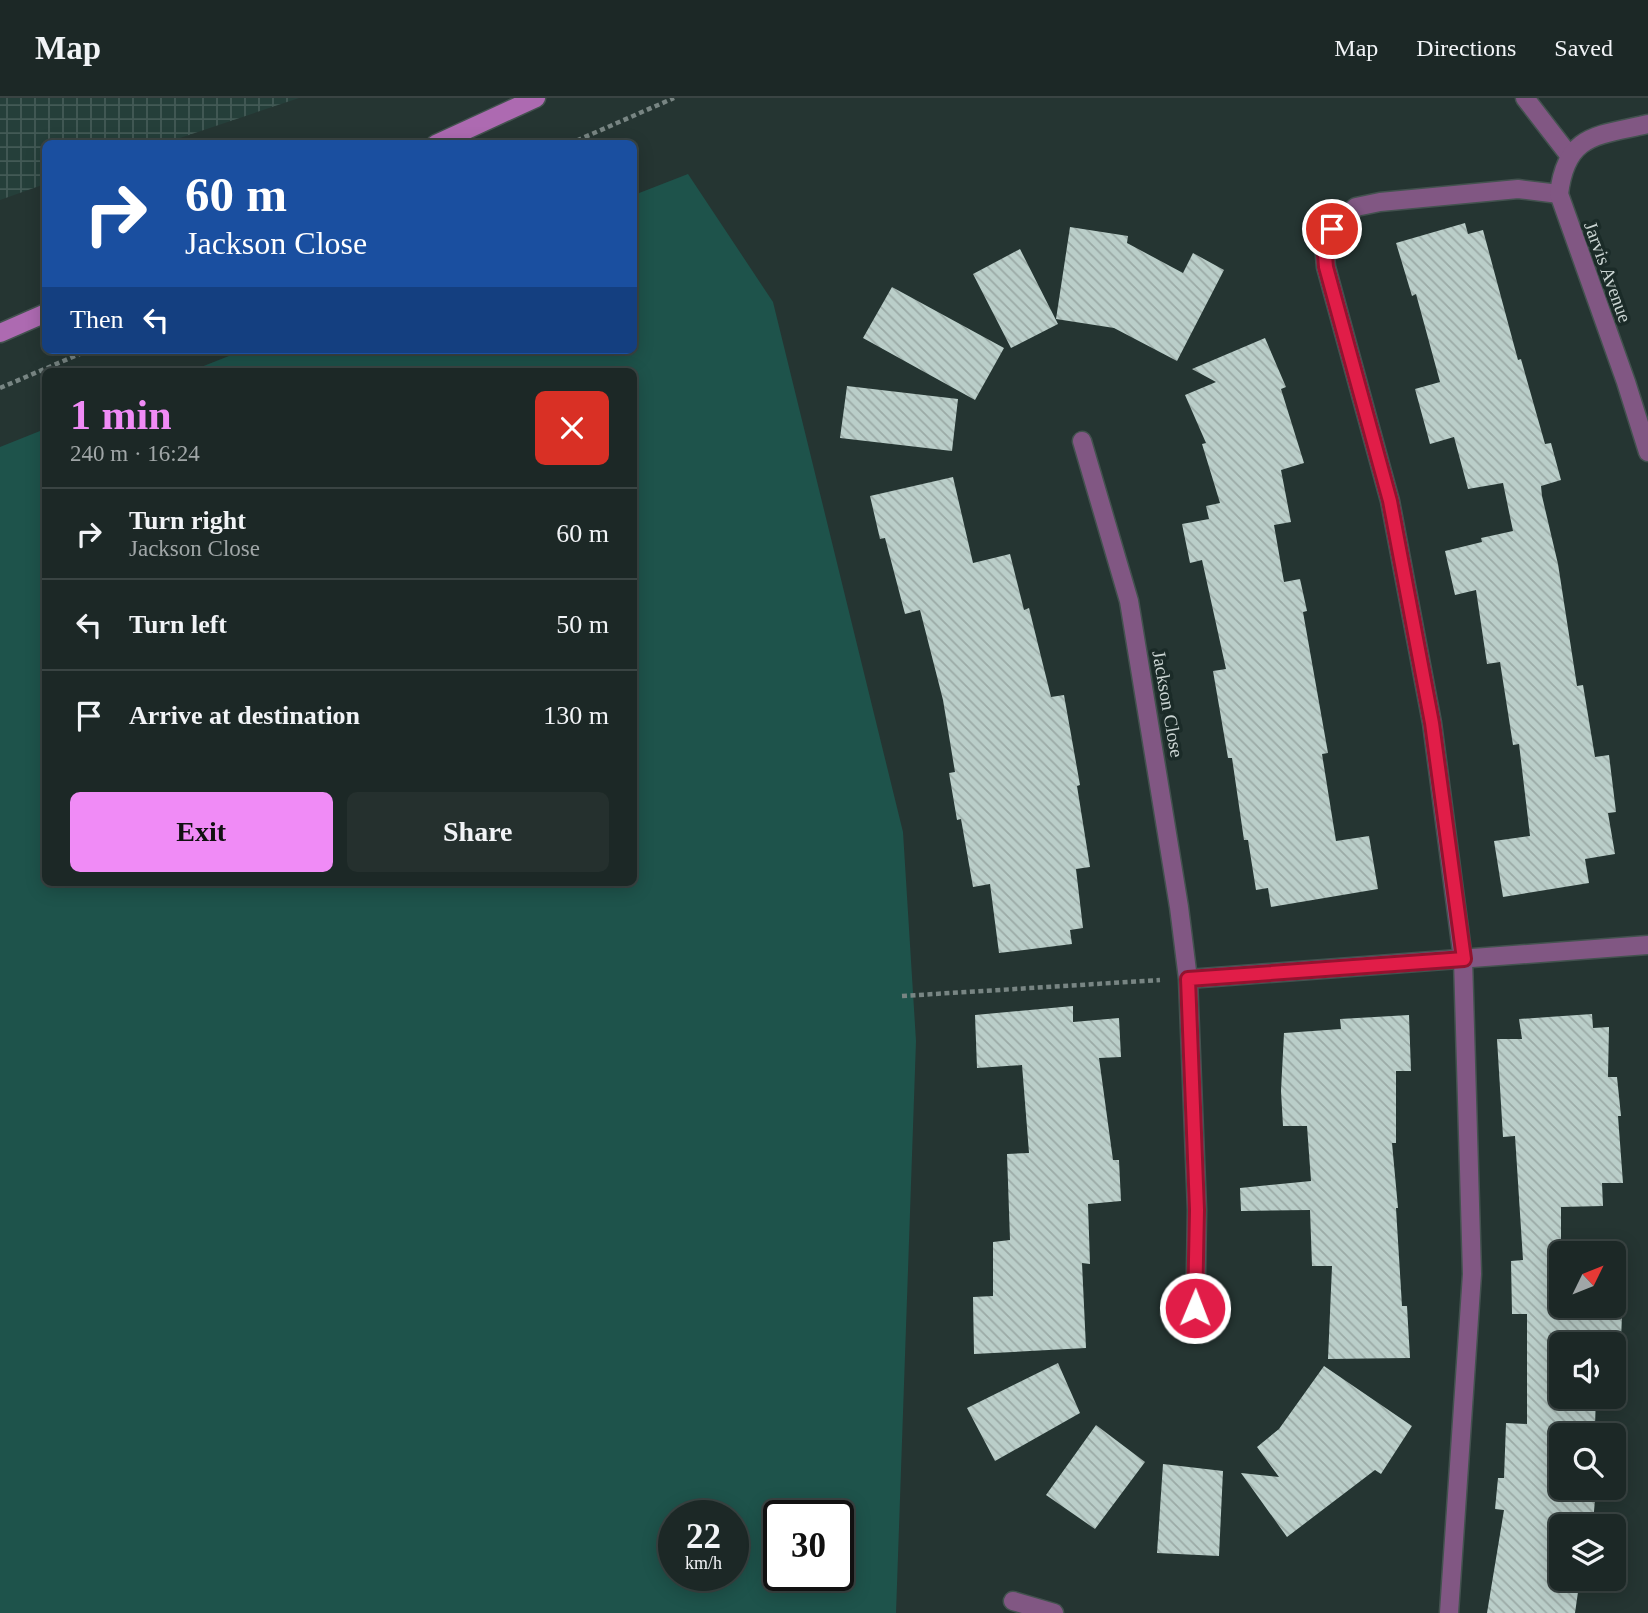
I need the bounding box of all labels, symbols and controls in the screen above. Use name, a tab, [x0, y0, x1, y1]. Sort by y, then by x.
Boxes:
text: Map	[35, 30, 101, 66]
text: Map	[1334, 35, 1378, 61]
text: Directions	[1416, 35, 1516, 61]
text: Saved	[1554, 35, 1613, 61]
text: 60 m	[185, 167, 287, 222]
icon: right	[70, 168, 161, 259]
pin	[1302, 199, 1362, 259]
icon: arrive	[1313, 210, 1351, 248]
street label: Jarvis Avenue	[1580, 219, 1636, 325]
text: Jackson Close	[185, 225, 367, 261]
icon: left	[137, 301, 175, 339]
text: Then	[70, 305, 123, 334]
button: close	[535, 391, 609, 465]
text: 1 min	[70, 392, 172, 438]
text: 240 m · 16:24	[70, 441, 200, 466]
text: Turn right	[129, 506, 246, 535]
icon: right	[70, 515, 108, 553]
text: 60 m	[556, 519, 609, 548]
text: Jackson Close	[129, 536, 260, 561]
icon: left	[70, 606, 108, 644]
text: Turn left	[129, 610, 227, 639]
text: 50 m	[556, 610, 609, 639]
street label: Jackson Close	[1148, 649, 1188, 759]
icon: arrive	[70, 697, 108, 735]
text: Arrive at destination	[129, 701, 360, 730]
text: 130 m	[543, 701, 609, 730]
button: Exit	[70, 792, 333, 872]
button: Share	[347, 792, 609, 872]
north arrow	[1549, 1241, 1626, 1318]
map controls	[1549, 1241, 1626, 1591]
position arrow	[1158, 1271, 1232, 1345]
button: sound	[1549, 1332, 1626, 1409]
button: search	[1549, 1423, 1626, 1500]
speed limit sign: 30	[763, 1500, 854, 1591]
button: layers	[1549, 1514, 1626, 1591]
text: 22	[686, 1517, 721, 1556]
text: km/h	[685, 1553, 722, 1573]

